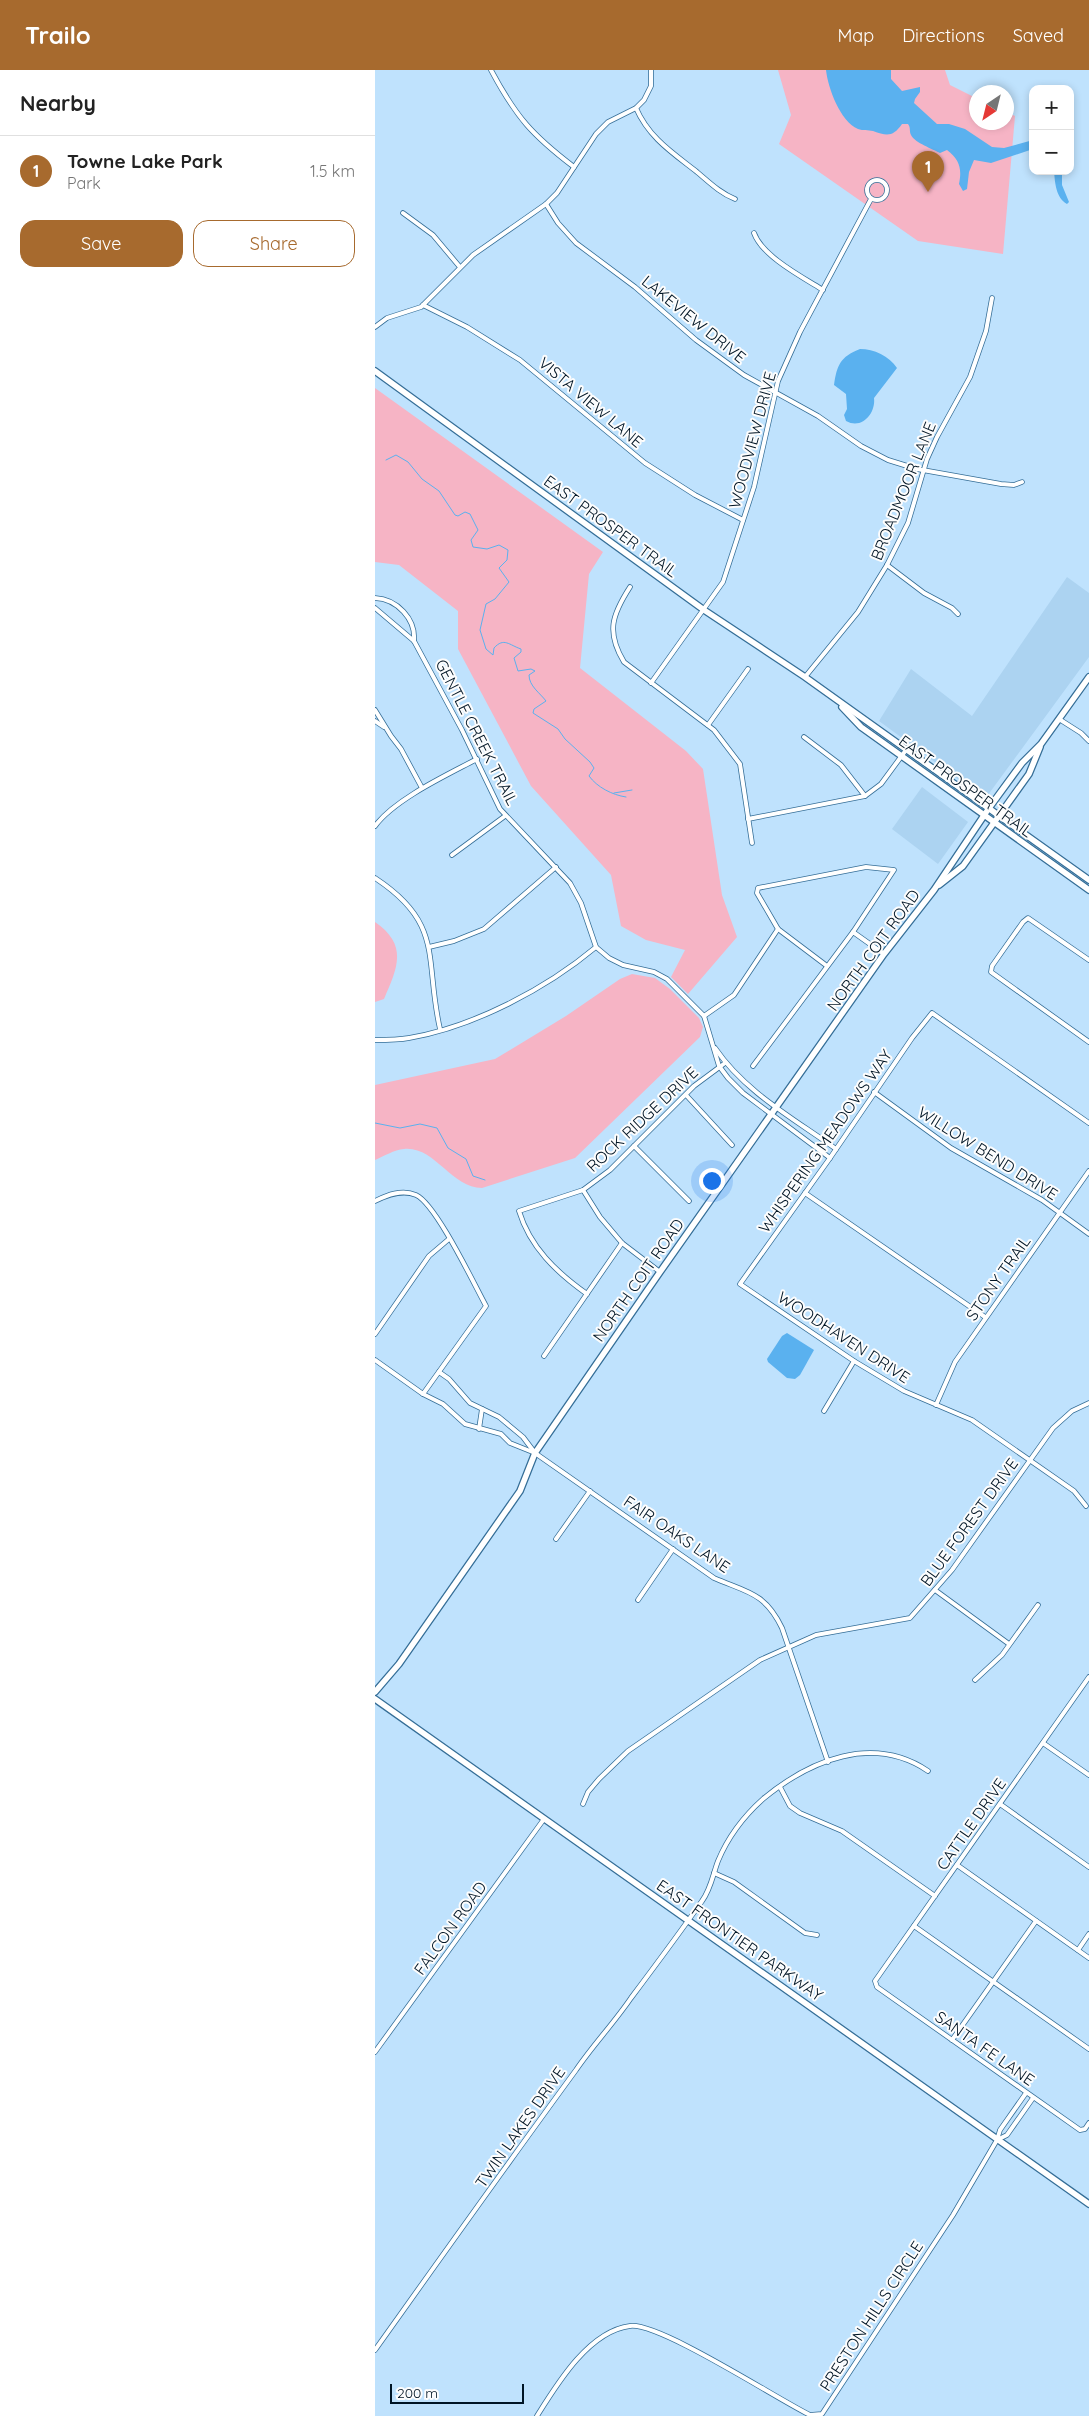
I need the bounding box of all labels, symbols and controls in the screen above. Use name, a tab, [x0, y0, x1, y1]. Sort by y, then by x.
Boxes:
text: Trailo	[25, 20, 91, 50]
text: Map	[837, 24, 874, 47]
text: Directions	[902, 24, 985, 47]
text: Saved	[1013, 24, 1064, 47]
north arrow	[969, 85, 1014, 130]
map controls	[1029, 85, 1074, 175]
button: +	[1029, 85, 1074, 130]
text: Nearby	[20, 90, 96, 116]
button: −	[1029, 130, 1074, 175]
text: Towne Lake Park	[67, 149, 223, 173]
pin: 1	[912, 151, 944, 192]
text: 1	[33, 161, 39, 181]
text: 1.5 km	[310, 161, 355, 181]
text: Park	[67, 173, 101, 193]
button: Save	[20, 220, 183, 267]
button: Share	[193, 220, 355, 267]
street label: LAKEVIEW DRIVE	[638, 271, 750, 367]
street label: VISTA VIEW LANE	[535, 352, 647, 452]
street label: WOODVIEW DRIVE	[724, 369, 780, 511]
street label: BROADMOOR LANE	[866, 419, 940, 563]
street label: EAST PROSPER TRAIL	[540, 471, 682, 582]
street label: GENTLE CREEK TRAIL	[431, 656, 523, 809]
street label: EAST PROSPER TRAIL	[895, 731, 1037, 842]
street label: NORTH COIT ROAD	[822, 885, 924, 1015]
street label: WHISPERING MEADOWS WAY	[754, 1045, 896, 1237]
street label: ROCK RIDGE DRIVE	[582, 1062, 702, 1176]
street label: WILLOW BEND DRIVE	[914, 1102, 1062, 1204]
your location	[699, 1168, 725, 1194]
street label: NORTH COIT ROAD	[588, 1215, 688, 1345]
street label: STONY TRAIL	[961, 1231, 1035, 1324]
street label: WOODHAVEN DRIVE	[774, 1287, 914, 1387]
street label: BLUE FOREST DRIVE	[916, 1454, 1022, 1590]
street label: FAIR OAKS LANE	[620, 1491, 734, 1577]
street label: CATTLE DRIVE	[932, 1774, 1010, 1874]
street label: EAST FRONTIER PARKWAY	[653, 1875, 827, 2005]
street label: FALCON ROAD	[409, 1877, 491, 1979]
street label: SANTA FE LANE	[931, 2006, 1039, 2090]
street label: TWIN LAKES DRIVE	[471, 2063, 569, 2191]
street label: PRESTON HILLS CIRCLE	[815, 2237, 927, 2395]
scale bar	[390, 2381, 524, 2404]
text: 200 m	[397, 2384, 438, 2402]

